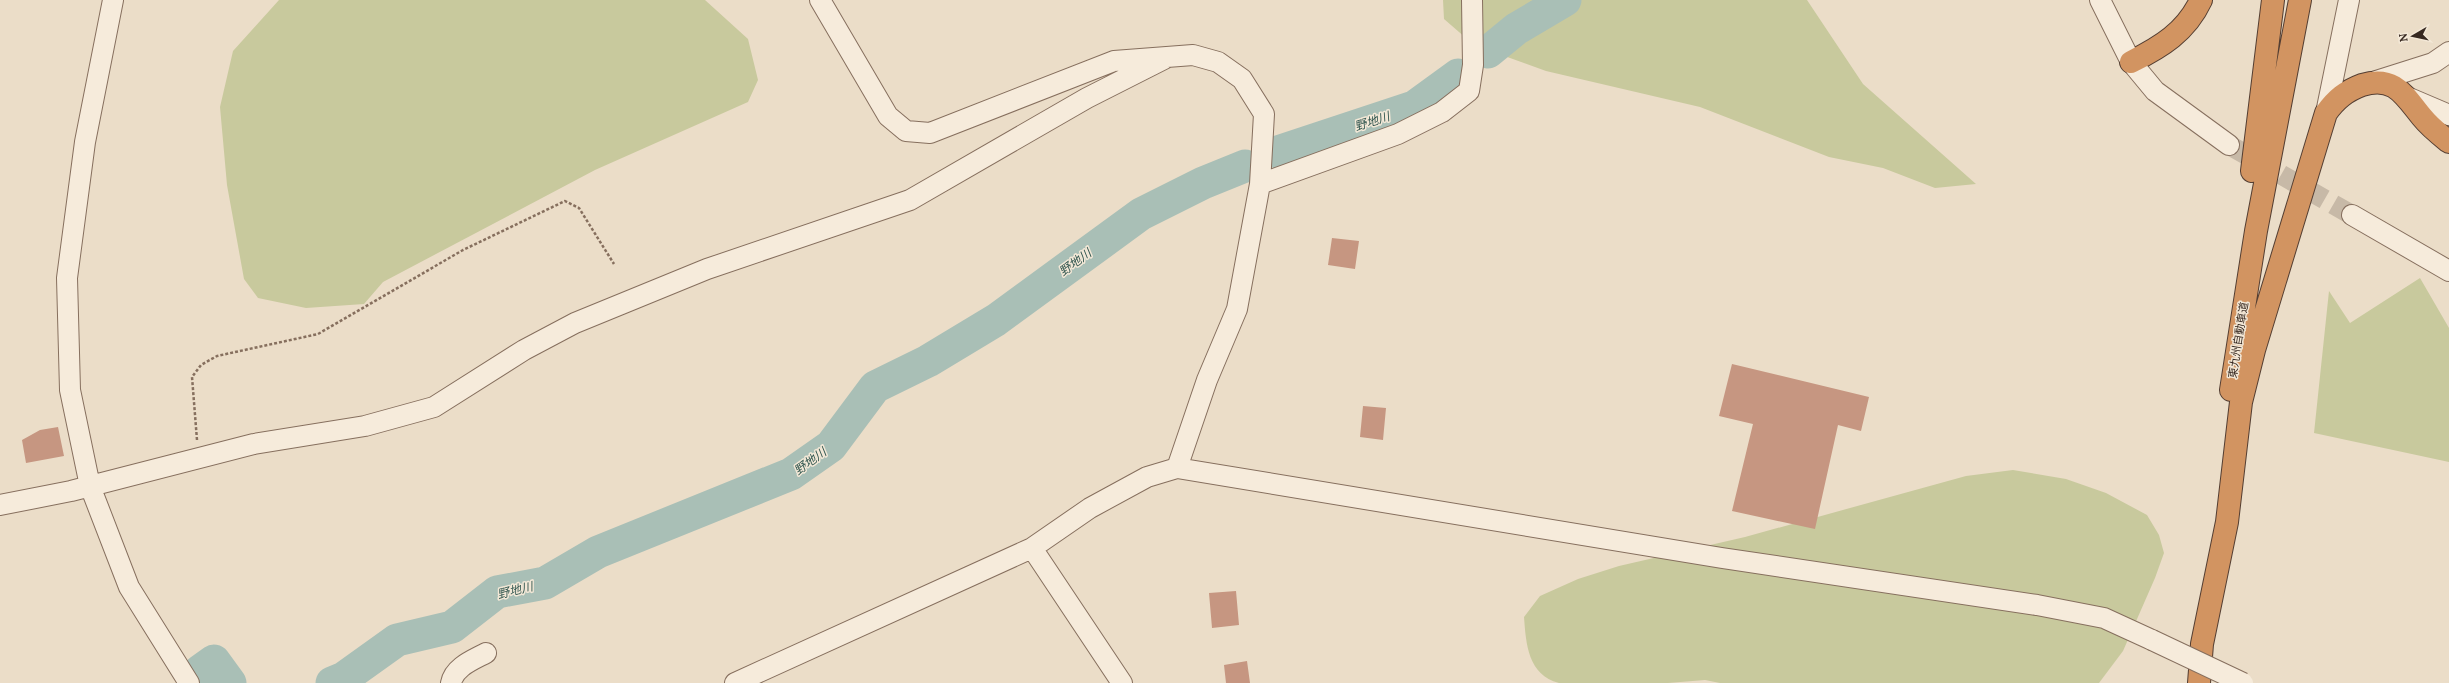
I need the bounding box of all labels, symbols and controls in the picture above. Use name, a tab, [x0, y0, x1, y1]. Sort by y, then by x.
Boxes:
north arrow	[2393, 16, 2433, 56]
text: N	[2395, 32, 2411, 43]
water label: 野地川	[1353, 108, 1393, 134]
water label: 野地川	[1056, 244, 1096, 279]
street label: 東九州自動車道	[2225, 301, 2251, 379]
water label: 野地川	[791, 443, 831, 478]
water label: 野地川	[496, 578, 536, 602]

